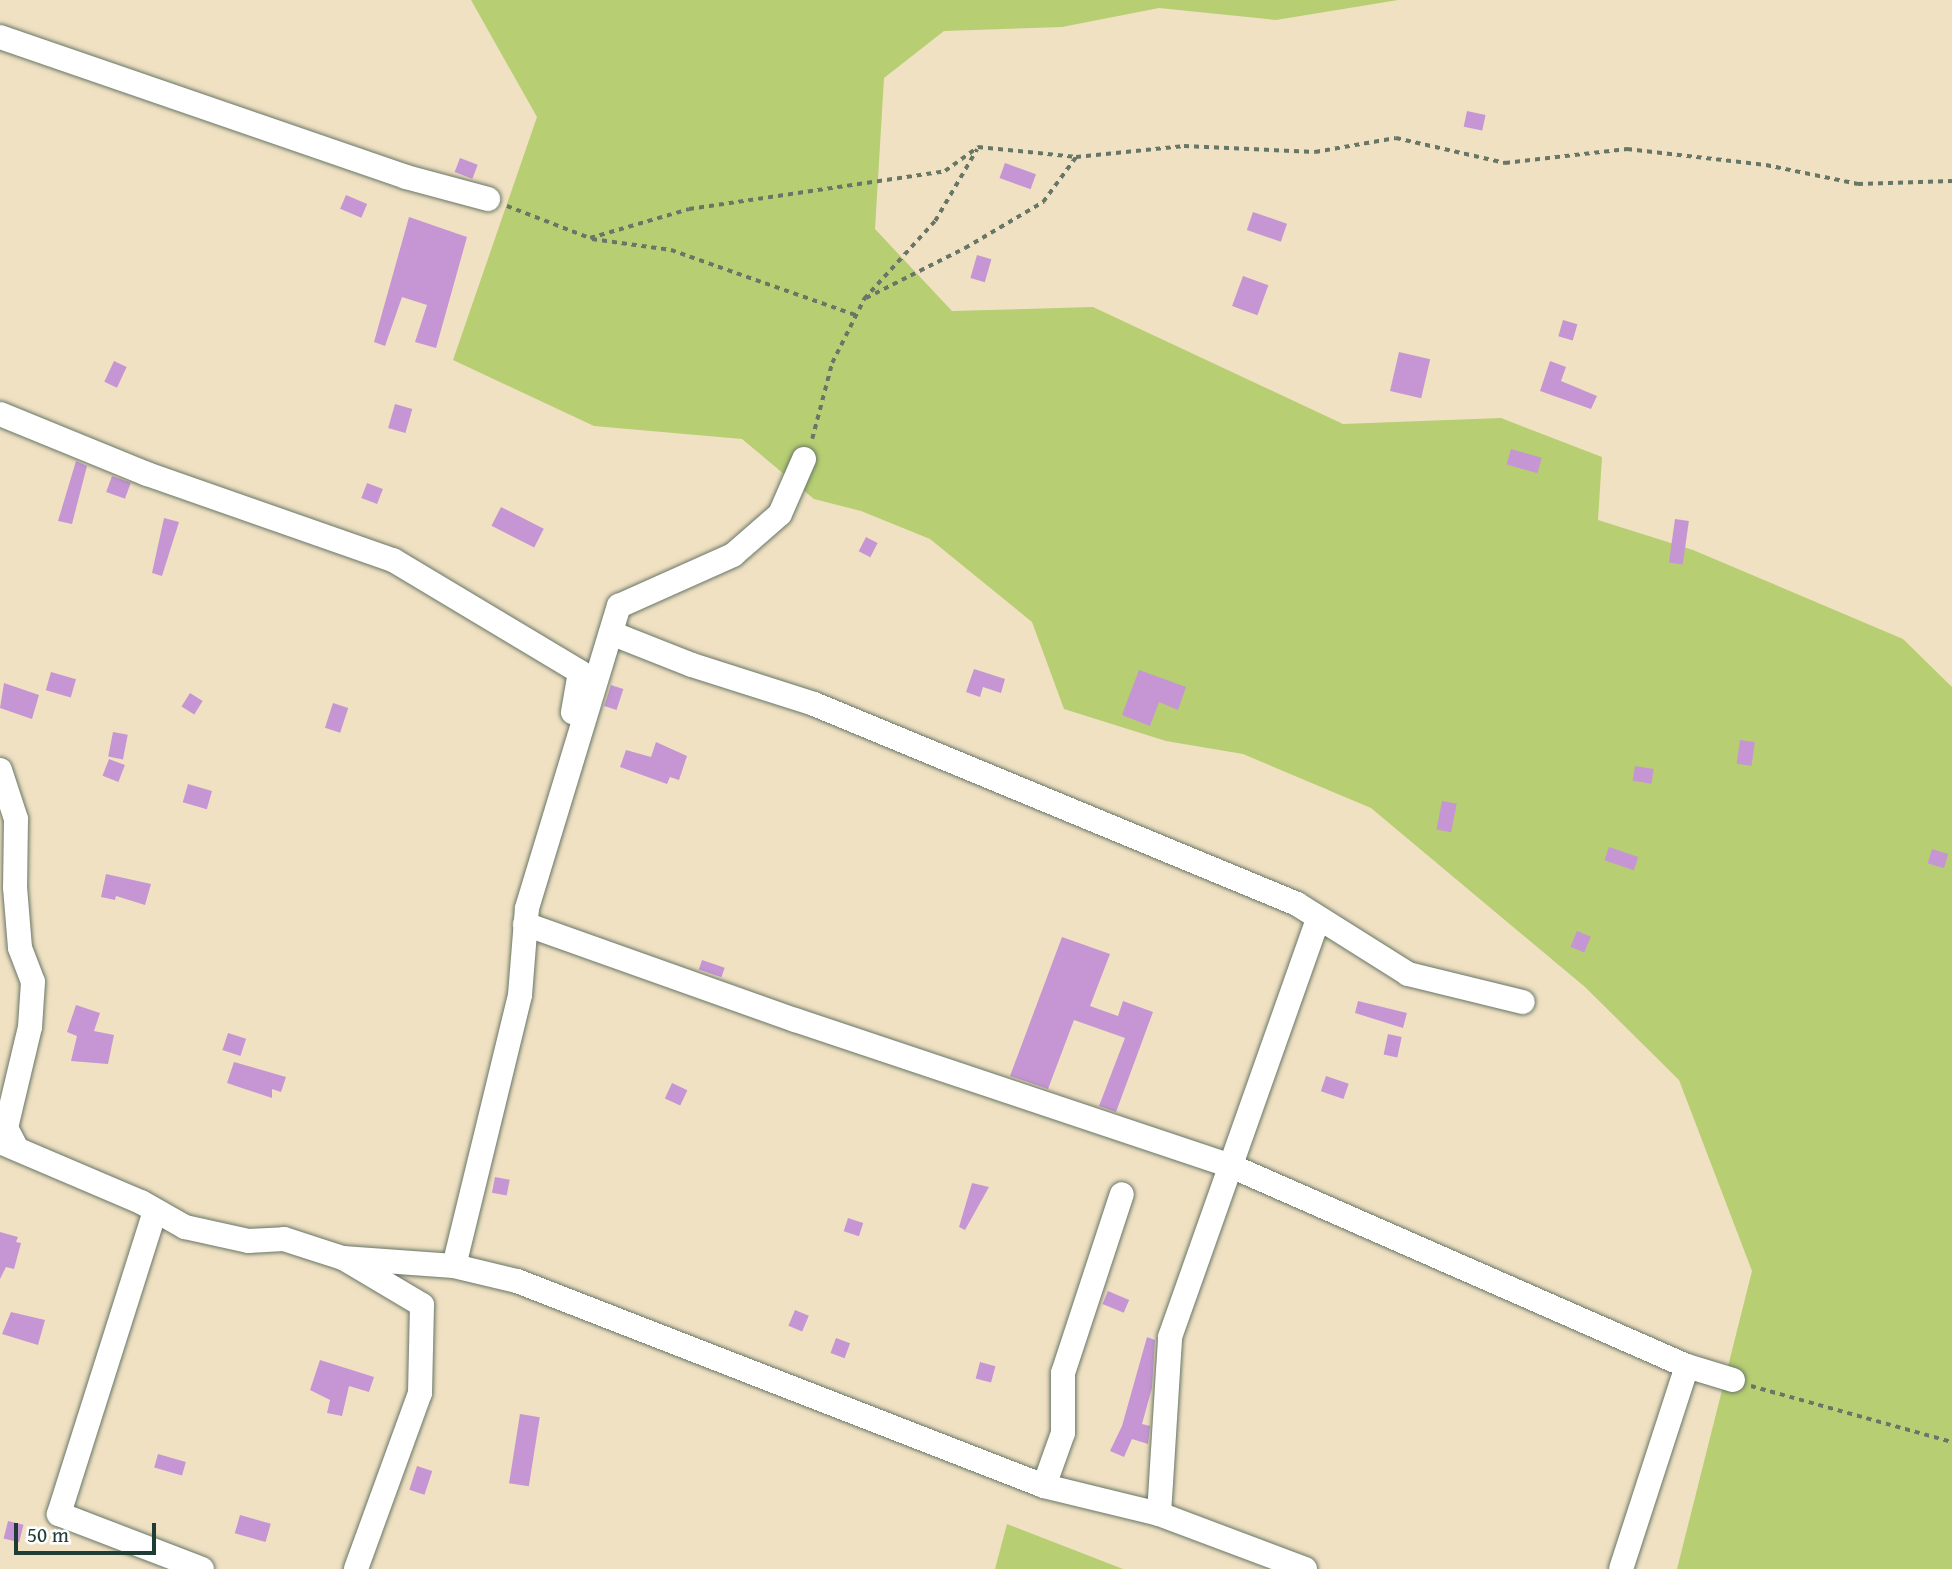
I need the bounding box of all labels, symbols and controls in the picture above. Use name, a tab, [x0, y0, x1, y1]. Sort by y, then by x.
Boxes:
scale bar	[18, 1510, 159, 1554]
text: 50 m	[27, 1519, 69, 1550]

